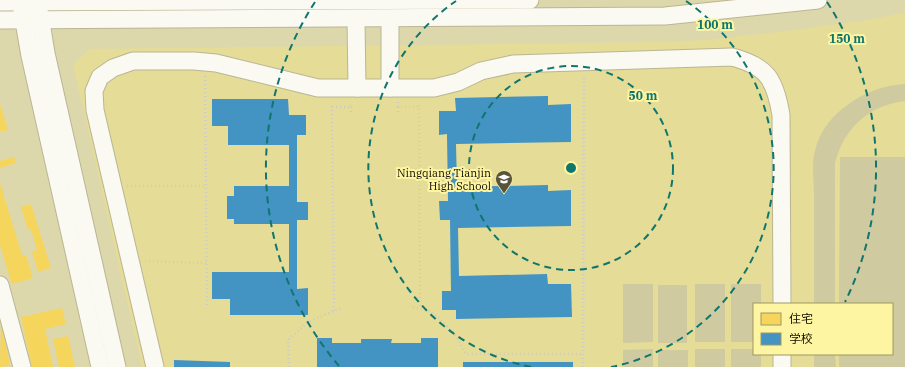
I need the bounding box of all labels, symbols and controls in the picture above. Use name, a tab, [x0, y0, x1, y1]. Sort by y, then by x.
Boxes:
text: 100 m	[697, 17, 733, 32]
text: 150 m	[829, 31, 865, 46]
text: 50 m	[629, 88, 658, 103]
centre of rings	[564, 161, 578, 175]
place label: Ningqiang Tianjin High School	[397, 166, 491, 193]
school or university icon: Ningqiang Tianjin High School	[494, 169, 514, 194]
legend	[753, 303, 893, 355]
text: 住宅	[789, 311, 813, 326]
text: 学校	[789, 331, 813, 346]

